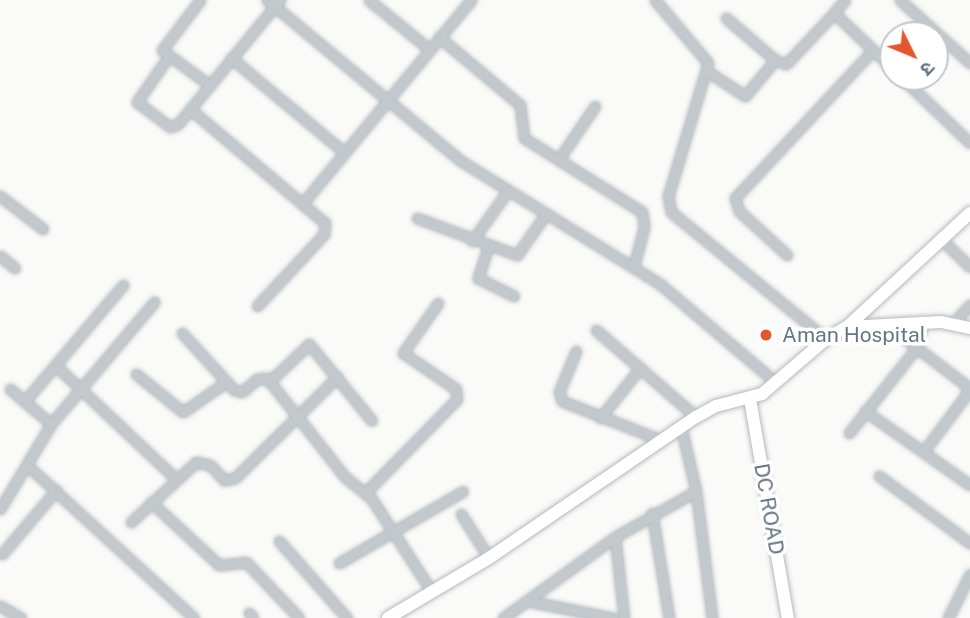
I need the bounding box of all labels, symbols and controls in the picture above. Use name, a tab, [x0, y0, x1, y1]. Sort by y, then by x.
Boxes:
north arrow	[879, 21, 949, 91]
text: उ	[916, 57, 940, 81]
place label: Aman Hospital	[782, 322, 926, 348]
marker: Aman Hospital	[756, 325, 776, 345]
street label: DC ROAD	[749, 461, 789, 557]

